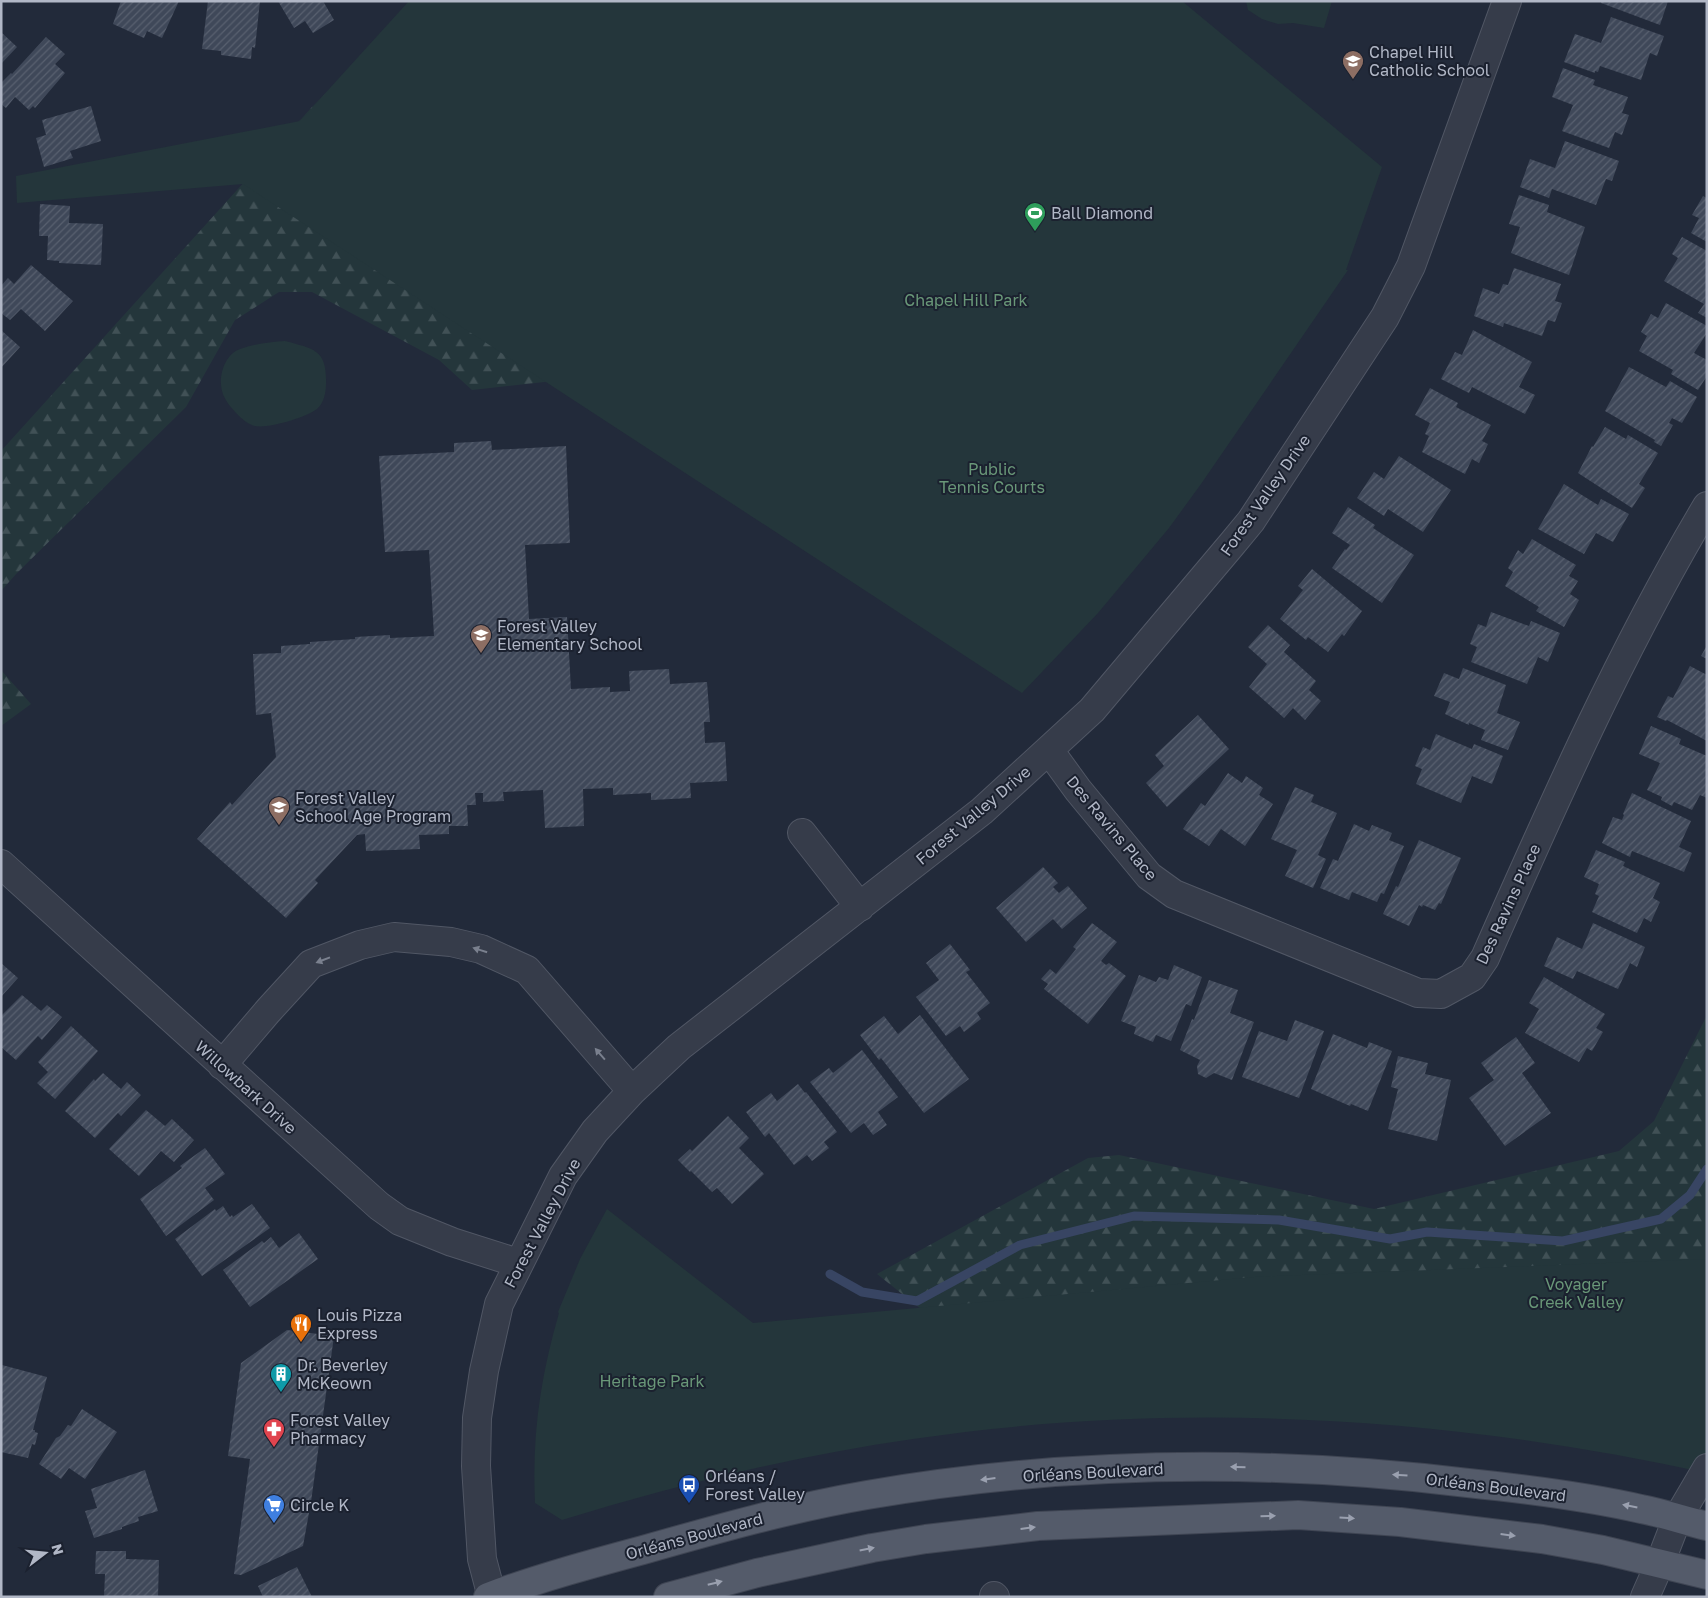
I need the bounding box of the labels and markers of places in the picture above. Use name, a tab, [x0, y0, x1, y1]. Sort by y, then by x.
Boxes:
place label: Chapel Hill Catholic School	[1369, 42, 1490, 80]
school or university icon: Chapel Hill Catholic School	[1341, 49, 1365, 80]
sports icon: Ball Diamond	[1023, 201, 1047, 232]
place label: Ball Diamond	[1051, 203, 1153, 223]
place label: Forest Valley Elementary School	[497, 616, 642, 654]
school or university icon: Forest Valley Elementary School	[469, 623, 493, 654]
place label: Forest Valley School Age Program	[295, 788, 451, 826]
school or university icon: Forest Valley School Age Program	[267, 795, 291, 826]
place label: Louis Pizza Express	[317, 1305, 402, 1343]
restaurant icon: Louis Pizza Express	[289, 1312, 313, 1343]
place label: Dr. Beverley McKeown	[297, 1355, 388, 1393]
building icon: Dr. Beverley McKeown	[269, 1362, 293, 1393]
place label: Forest Valley Pharmacy	[290, 1410, 390, 1448]
pharmacy icon: Forest Valley Pharmacy	[262, 1417, 286, 1448]
place label: Orléans / Forest Valley	[705, 1466, 805, 1504]
bus stop icon: Orléans / Forest Valley	[677, 1473, 701, 1504]
supermarket icon: Circle K	[262, 1493, 286, 1524]
place label: Circle K	[290, 1495, 349, 1515]

